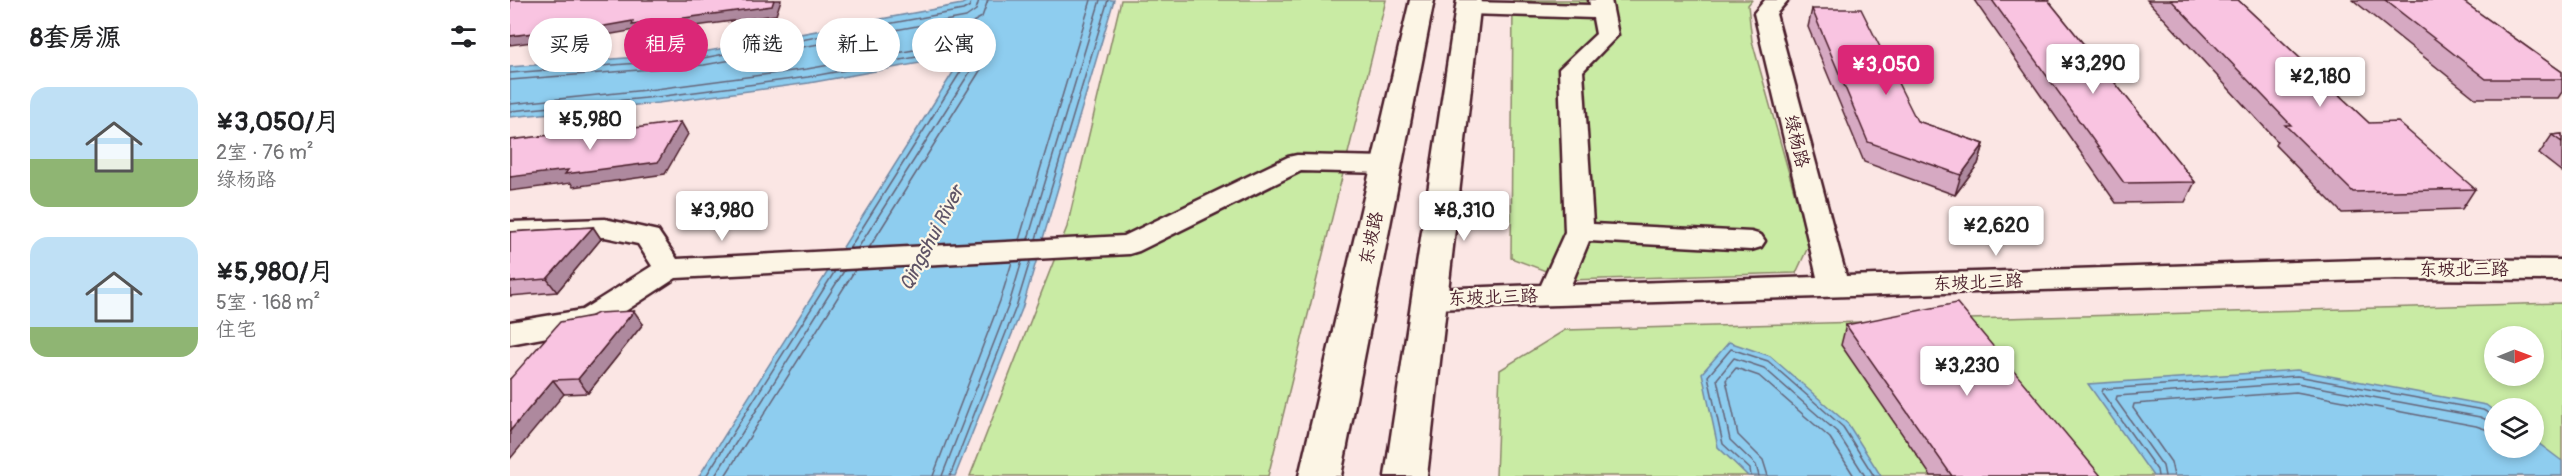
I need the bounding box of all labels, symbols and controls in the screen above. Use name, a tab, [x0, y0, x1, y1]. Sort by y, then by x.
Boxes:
chip: 买房	[528, 18, 612, 72]
chip: 租房	[624, 18, 708, 72]
chip: 筛选	[720, 18, 804, 72]
chip: 新上	[816, 18, 900, 72]
chip: 公寓	[912, 18, 996, 72]
icon: filters	[447, 20, 480, 53]
text: 8套房源	[30, 22, 121, 54]
pin: ¥3,290	[2044, 44, 2142, 95]
pin: ¥3,050	[1837, 45, 1935, 96]
text: ¥3,290	[2060, 51, 2126, 76]
text: ¥3,050	[1852, 52, 1920, 77]
pin: ¥2,180	[2271, 57, 2369, 108]
text: ¥2,180	[2289, 64, 2351, 89]
pin: ¥5,980	[541, 100, 639, 151]
text: ¥3,050/月	[216, 106, 340, 138]
text: ¥5,980	[558, 107, 622, 132]
icon: home	[78, 111, 150, 183]
street label: 绿杨路	[1779, 112, 1814, 170]
text: 2室 · 76 m²	[216, 140, 313, 165]
text: 绿杨路	[216, 167, 276, 192]
water label: Qingshui River	[893, 179, 971, 295]
pin: ¥3,980	[673, 191, 771, 242]
pin: ¥8,310	[1415, 191, 1513, 242]
text: ¥3,980	[690, 198, 754, 223]
text: ¥8,310	[1433, 198, 1495, 223]
pin: ¥2,620	[1947, 206, 2045, 257]
street label: 东坡路	[1355, 209, 1388, 267]
text: ¥2,620	[1963, 213, 2029, 238]
text: ¥5,980/月	[216, 256, 334, 288]
street label: 东坡北三路	[2419, 258, 2509, 281]
icon: home	[78, 261, 150, 333]
street label: 东坡北三路	[1933, 269, 2023, 296]
street label: 东坡北三路	[1448, 284, 1538, 311]
text: 5室 · 168 m²	[216, 290, 320, 315]
text: 住宅	[216, 317, 256, 342]
north arrow	[2484, 326, 2544, 386]
map controls	[2484, 326, 2544, 458]
pin: ¥3,230	[1918, 346, 2016, 397]
text: ¥3,230	[1934, 353, 2000, 378]
button: layers	[2484, 398, 2544, 458]

